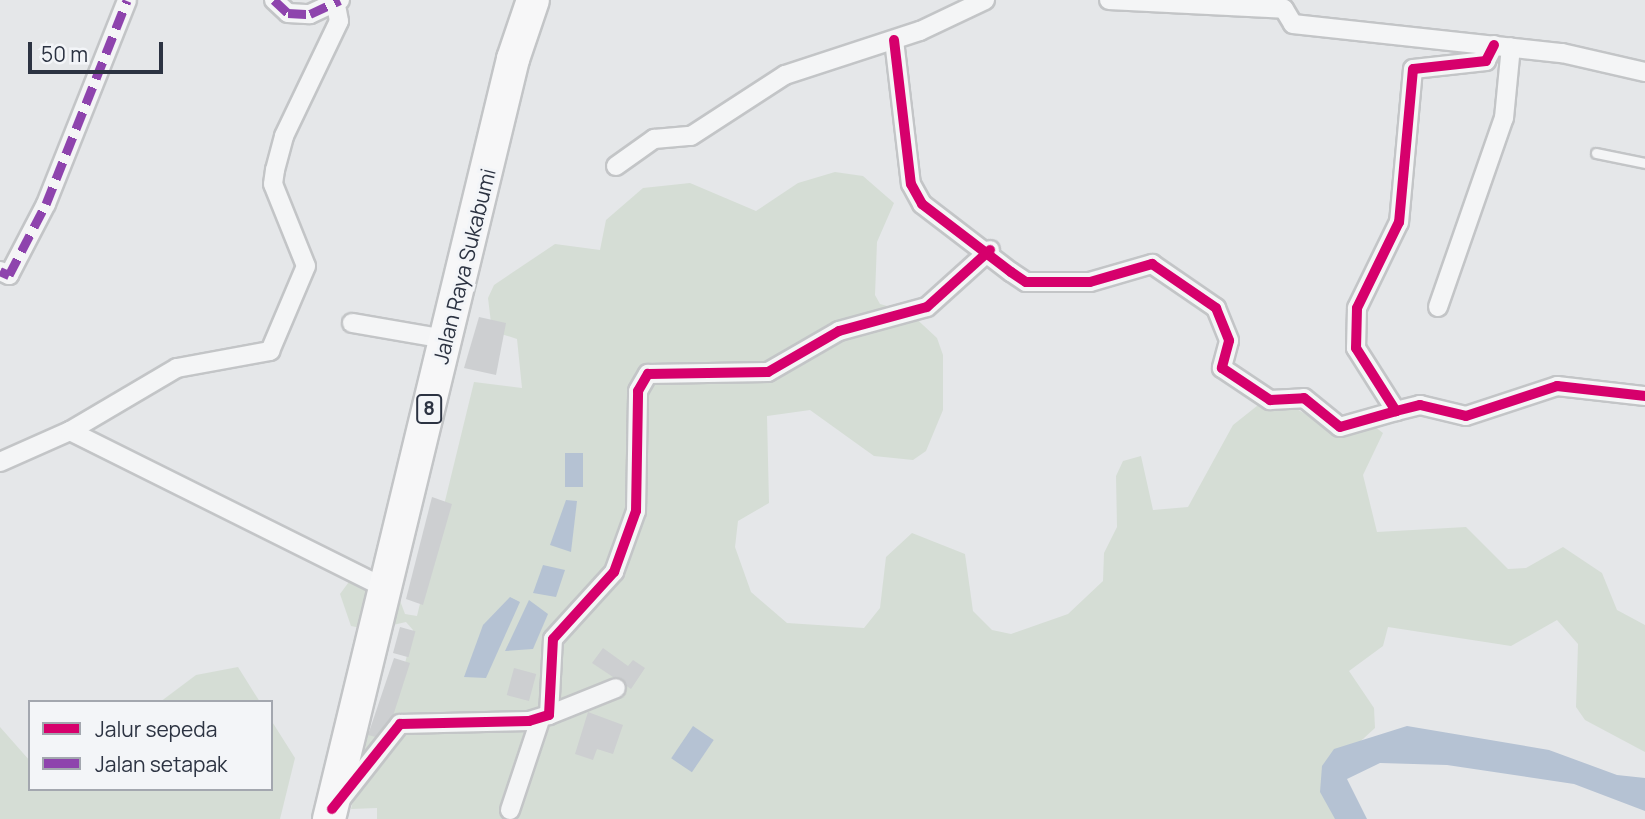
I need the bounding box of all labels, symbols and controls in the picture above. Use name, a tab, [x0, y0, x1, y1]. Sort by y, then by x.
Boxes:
scale bar	[32, 28, 166, 72]
text: 50 m	[41, 40, 88, 68]
street label: Jalan Raya Sukabumi	[428, 166, 500, 366]
road number: 8	[415, 394, 443, 424]
legend	[28, 700, 273, 791]
text: Jalur sepeda	[95, 715, 217, 743]
text: Jalan setapak	[95, 750, 228, 778]

